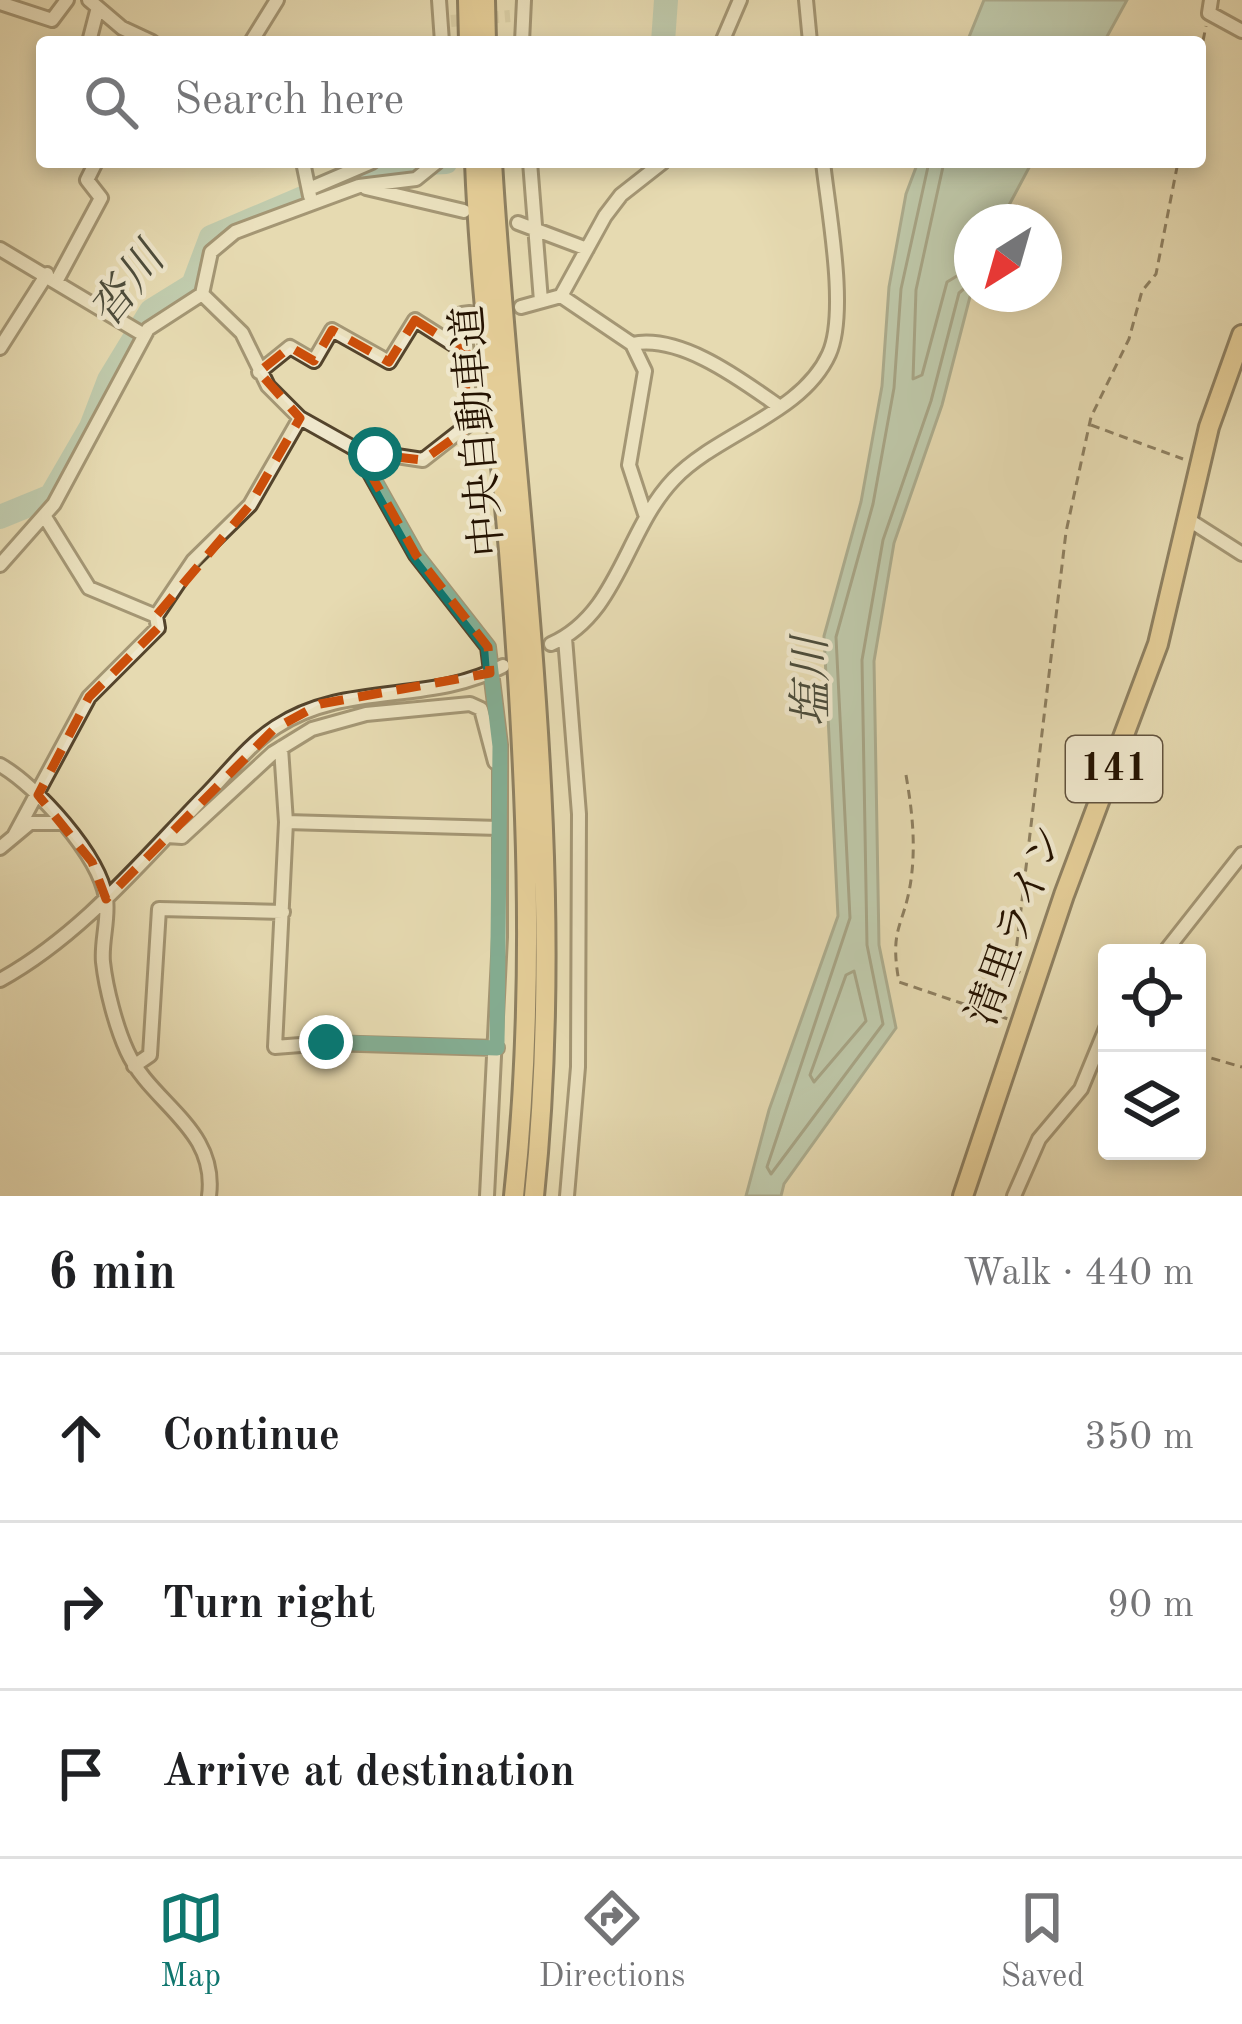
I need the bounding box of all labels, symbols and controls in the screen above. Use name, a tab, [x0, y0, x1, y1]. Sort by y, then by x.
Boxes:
search box	[36, 36, 1206, 168]
icon: search	[78, 69, 144, 135]
text: Search here	[174, 79, 404, 124]
north arrow	[954, 204, 1062, 312]
water label: 沓川	[80, 231, 178, 336]
street label: 中央自動車道	[444, 304, 512, 559]
route start	[348, 427, 402, 481]
water label: 塩川	[787, 632, 837, 727]
road number: 141	[1066, 736, 1162, 802]
street label: 清里ライン	[959, 819, 1073, 1031]
map controls	[1098, 944, 1206, 1160]
button: locate	[1098, 944, 1206, 1052]
route end	[299, 1015, 353, 1069]
button: layers	[1098, 1052, 1206, 1160]
text: 6 min	[48, 1249, 176, 1300]
text: Walk · 440 m	[963, 1254, 1194, 1293]
icon: ahead	[48, 1405, 114, 1471]
text: Continue	[162, 1415, 340, 1460]
text: 350 m	[1084, 1418, 1194, 1457]
icon: right	[48, 1573, 114, 1639]
text: Turn right	[162, 1583, 375, 1628]
text: 90 m	[1107, 1586, 1194, 1625]
icon: arrive	[48, 1741, 114, 1807]
text: Arrive at destination	[162, 1751, 575, 1796]
tab: Map	[158, 1885, 224, 1998]
tab: Directions	[539, 1885, 685, 1998]
tab: Saved	[1000, 1885, 1084, 1998]

